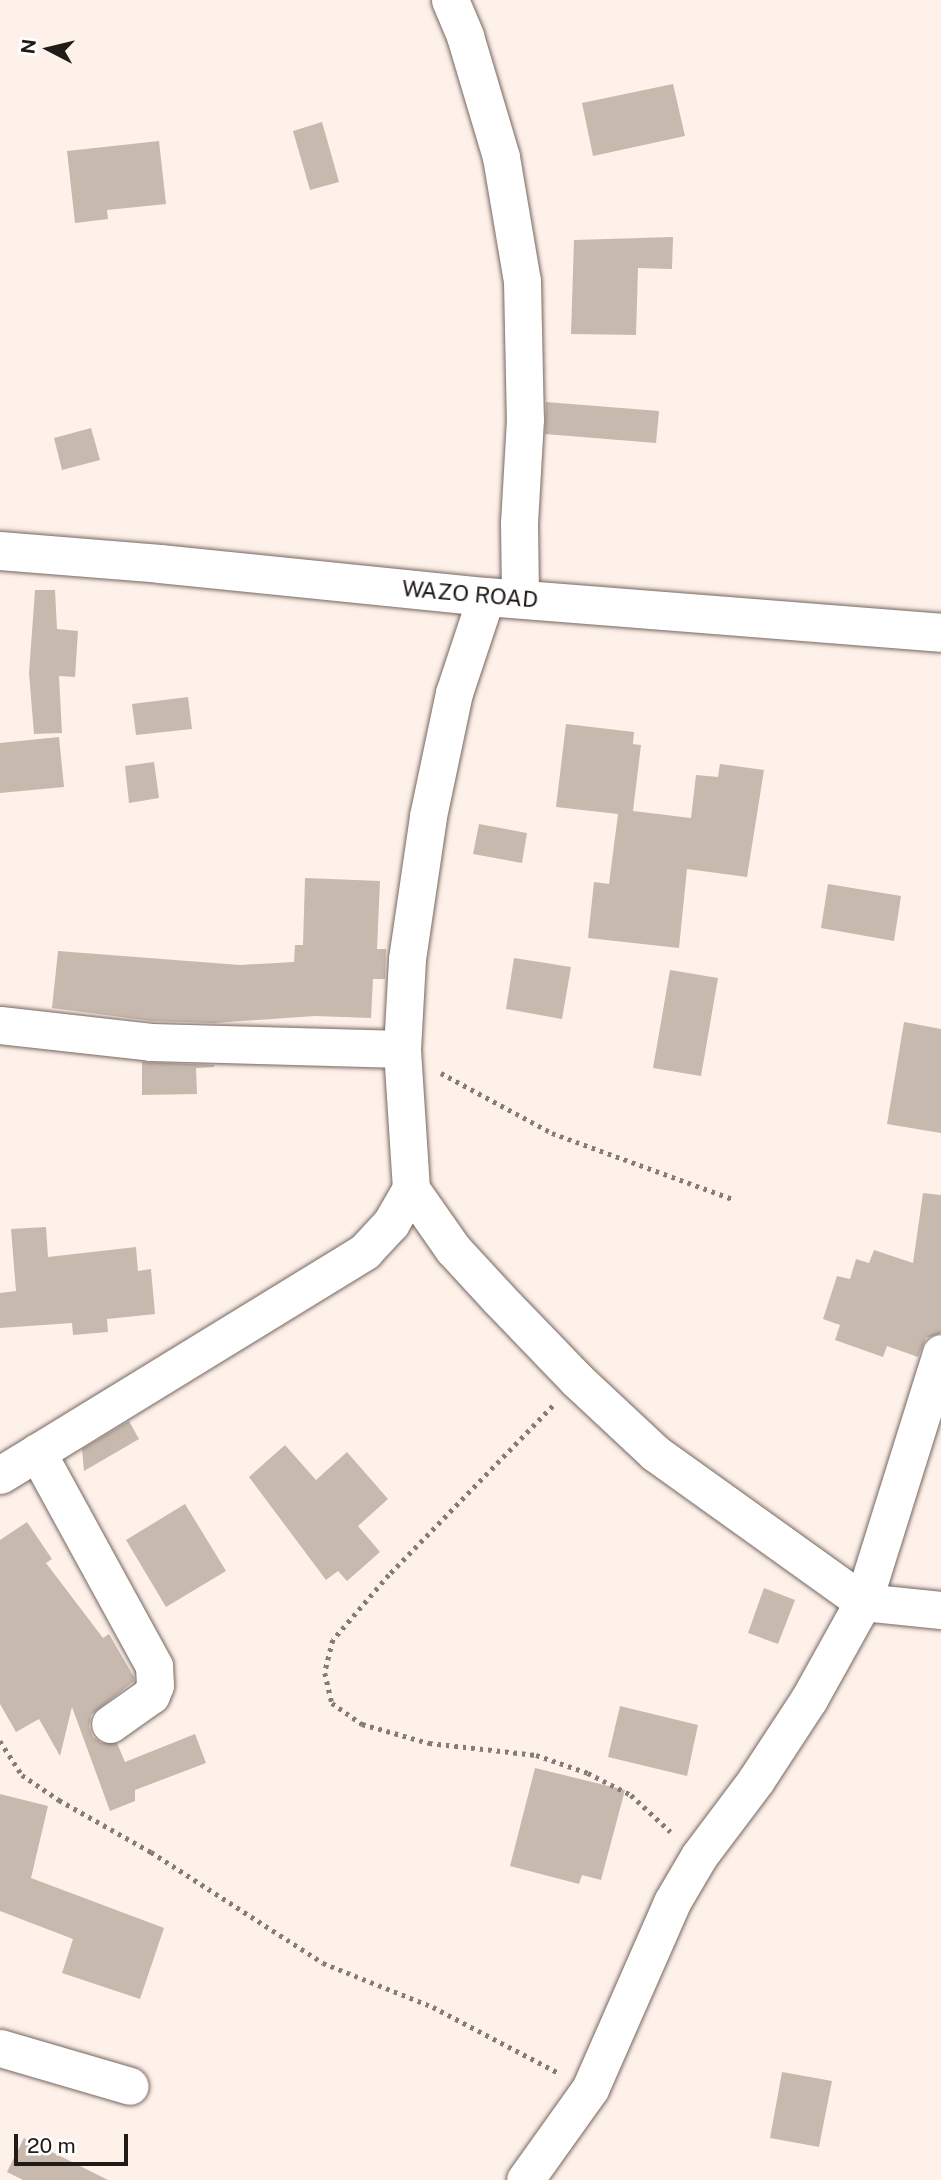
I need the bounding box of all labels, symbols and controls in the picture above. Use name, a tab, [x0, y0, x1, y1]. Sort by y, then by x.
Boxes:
north arrow	[14, 14, 84, 84]
text: N	[16, 38, 40, 55]
street label: WAZO ROAD	[401, 574, 539, 614]
scale bar	[18, 2120, 131, 2164]
text: 20 m	[27, 2133, 76, 2158]

